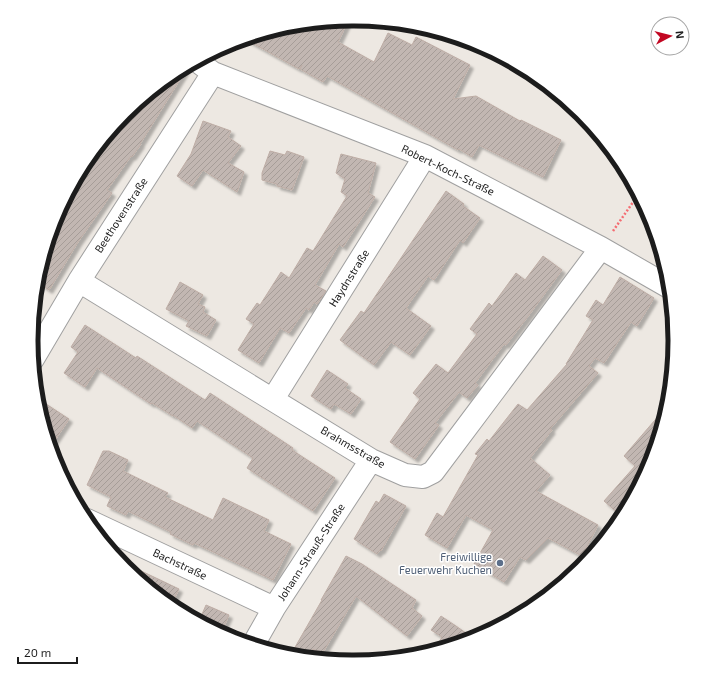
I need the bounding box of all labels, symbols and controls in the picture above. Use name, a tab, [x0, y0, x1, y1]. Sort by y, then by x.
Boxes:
north arrow	[650, 16, 690, 56]
text: N	[673, 30, 687, 40]
street label: Robert-Koch-Straße	[400, 141, 497, 198]
street label: Beethovenstraße	[91, 175, 150, 255]
street label: Haydnstraße	[326, 246, 371, 309]
street label: Brahmsstraße	[319, 423, 388, 470]
street label: Johann-Strauß-Straße	[274, 501, 347, 603]
street label: Bachstraße	[151, 545, 209, 582]
place label: Freiwillige Feuerwehr Kuchen	[399, 550, 492, 576]
marker: Freiwillige Feuerwehr Kuchen	[495, 558, 505, 568]
scale bar	[18, 639, 77, 665]
text: 20 m	[24, 645, 51, 659]

